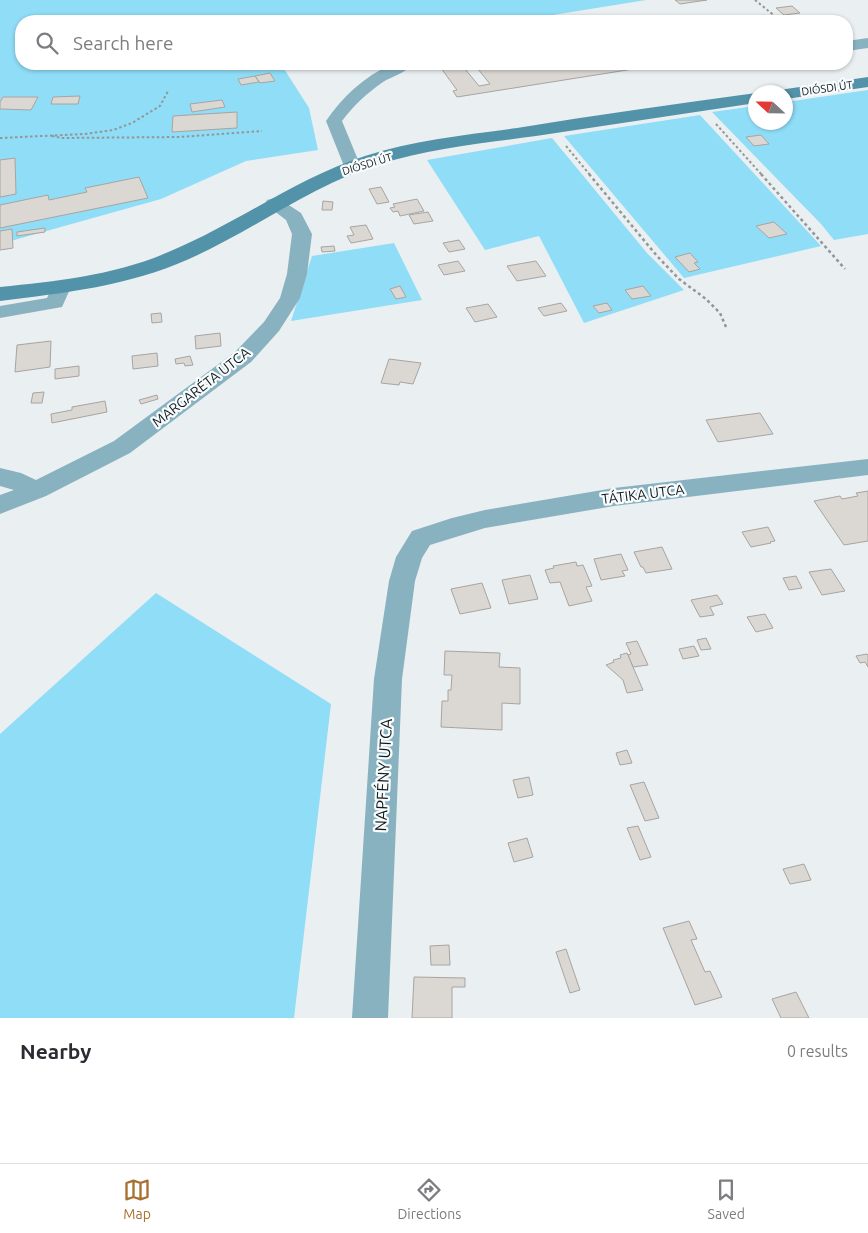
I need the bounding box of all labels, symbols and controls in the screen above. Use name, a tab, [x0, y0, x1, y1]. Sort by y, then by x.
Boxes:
search box	[15, 15, 853, 70]
icon: search	[33, 29, 61, 57]
text: Search here	[73, 32, 173, 54]
street label: DIÓSDI ÚT	[800, 77, 853, 98]
north arrow	[748, 85, 793, 130]
street label: DIÓSDI ÚT	[340, 150, 393, 177]
street label: MARGARÉTA UTCA	[148, 343, 253, 430]
street label: TÁTIKA UTCA	[601, 480, 685, 507]
street label: NAPFÉNY UTCA	[369, 717, 395, 832]
text: Nearby	[20, 1039, 91, 1063]
text: 0 results	[787, 1042, 848, 1060]
tab: Map	[123, 1176, 151, 1222]
tab: Directions	[397, 1176, 461, 1222]
tab: Saved	[708, 1176, 745, 1222]

